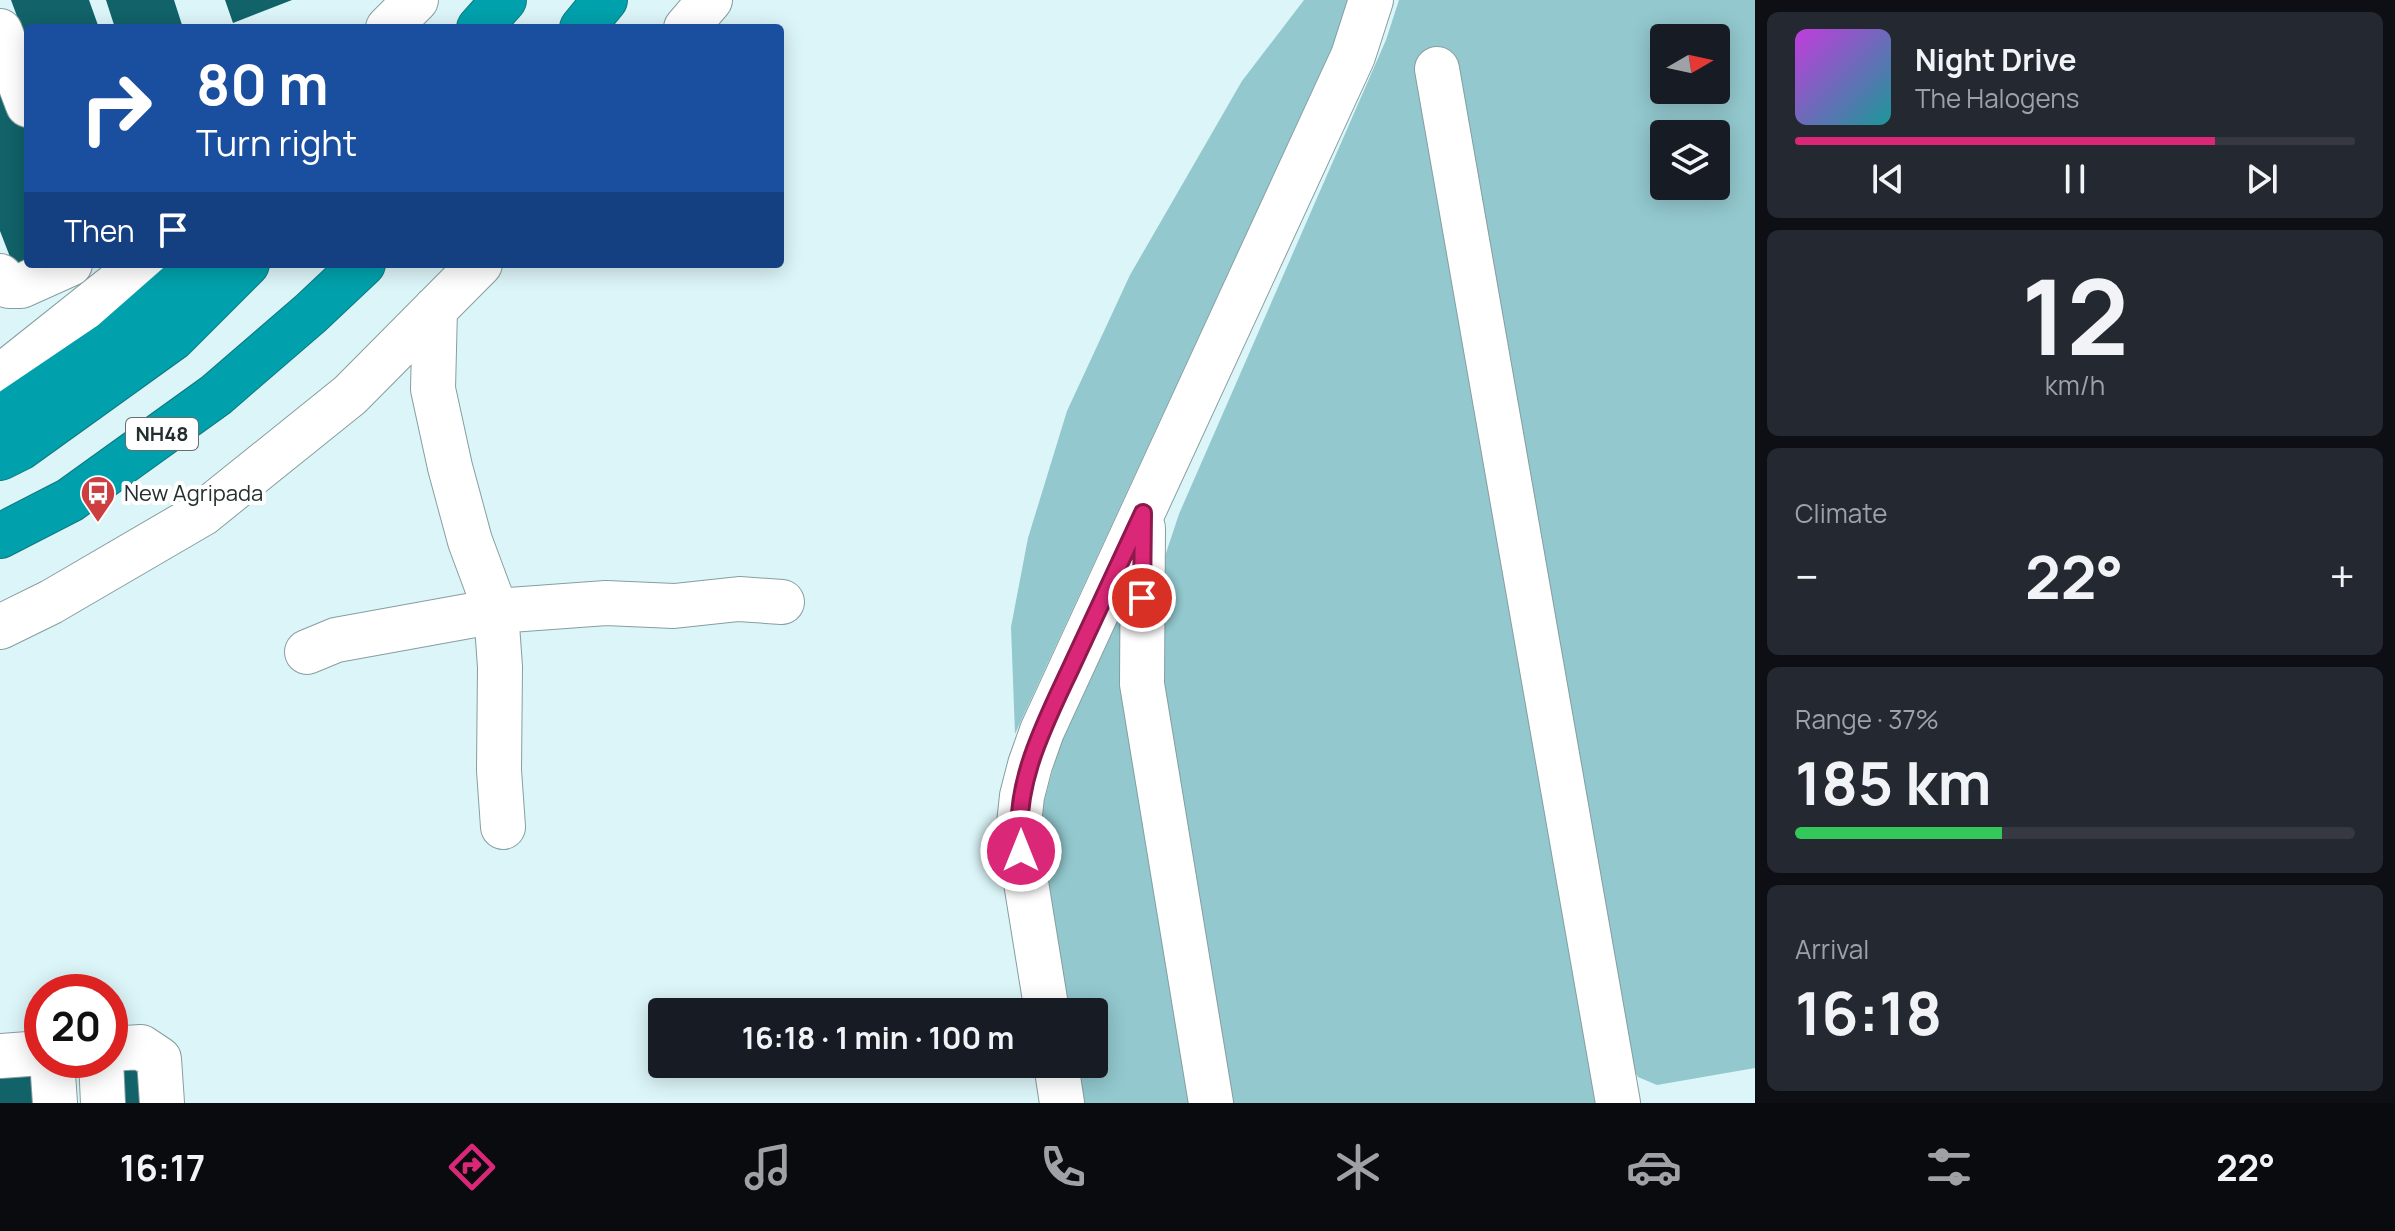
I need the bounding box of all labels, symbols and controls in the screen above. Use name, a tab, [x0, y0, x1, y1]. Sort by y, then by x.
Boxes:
north arrow	[1650, 24, 1730, 104]
map controls	[1650, 24, 1730, 200]
text: Night Drive	[1915, 39, 2077, 80]
text: 80 m	[196, 45, 329, 122]
icon: right	[64, 56, 168, 160]
text: The Halogens	[1915, 80, 2079, 116]
text: Turn right	[196, 118, 357, 167]
button: layers	[1650, 120, 1730, 200]
icon: previous	[1866, 157, 1910, 201]
icon: pause	[2053, 157, 2097, 201]
icon: next	[2240, 157, 2284, 201]
icon: arrive	[151, 208, 195, 252]
text: Then	[64, 210, 135, 251]
text: 12	[2021, 244, 2129, 386]
text: km/h	[2045, 367, 2105, 403]
road number: NH48	[126, 418, 198, 450]
bus stop icon: New Agripada	[79, 474, 117, 524]
place label: New Agripada	[124, 478, 263, 508]
text: Climate	[1795, 495, 1887, 531]
text: 22°	[2025, 535, 2123, 617]
text: −	[1795, 546, 1819, 606]
text: +	[2330, 546, 2355, 606]
pin	[1108, 564, 1176, 632]
icon: arrive	[1120, 576, 1164, 620]
text: Range · 37%	[1795, 701, 1939, 737]
text: 185 km	[1795, 741, 1991, 823]
position arrow	[979, 809, 1063, 893]
text: Arrival	[1795, 931, 1869, 967]
text: 16:18	[1795, 971, 1942, 1053]
speed limit sign: 20	[24, 974, 128, 1078]
text: 16:18 · 1 min · 100 m	[742, 1017, 1014, 1058]
icon: directions	[444, 1139, 500, 1195]
icon: music	[740, 1139, 796, 1195]
icon: phone	[1035, 1139, 1091, 1195]
icon: climate	[1330, 1139, 1386, 1195]
icon: car	[1626, 1139, 1682, 1195]
icon: filters	[1921, 1139, 1977, 1195]
text: 16:17	[120, 1143, 205, 1192]
text: 22°	[2216, 1143, 2275, 1192]

